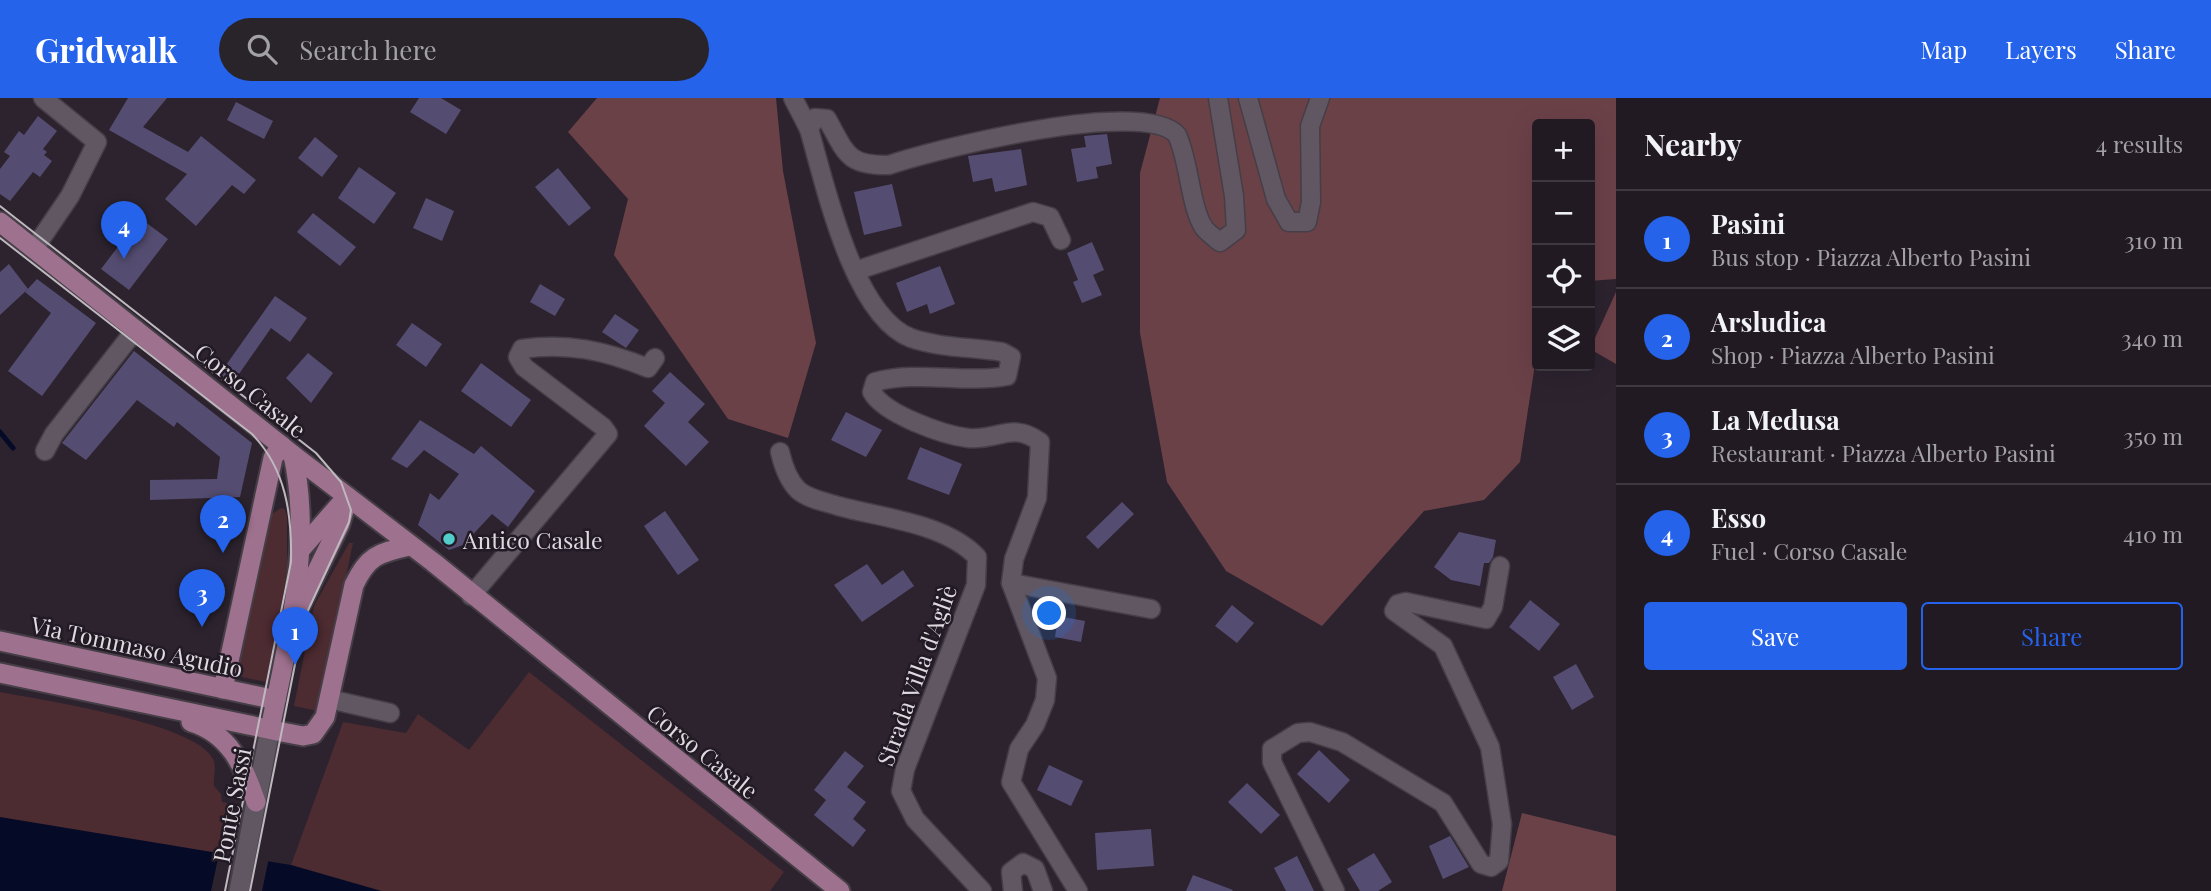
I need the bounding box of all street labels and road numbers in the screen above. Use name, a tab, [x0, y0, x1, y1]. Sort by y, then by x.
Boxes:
street label: Corso Casale	[189, 336, 313, 444]
street label: Strada Villa d'Agliè	[869, 580, 963, 770]
street label: Via Tommaso Agudio	[27, 608, 246, 684]
street label: Corso Casale	[641, 697, 765, 805]
street label: Ponte Sassi	[205, 745, 257, 865]

